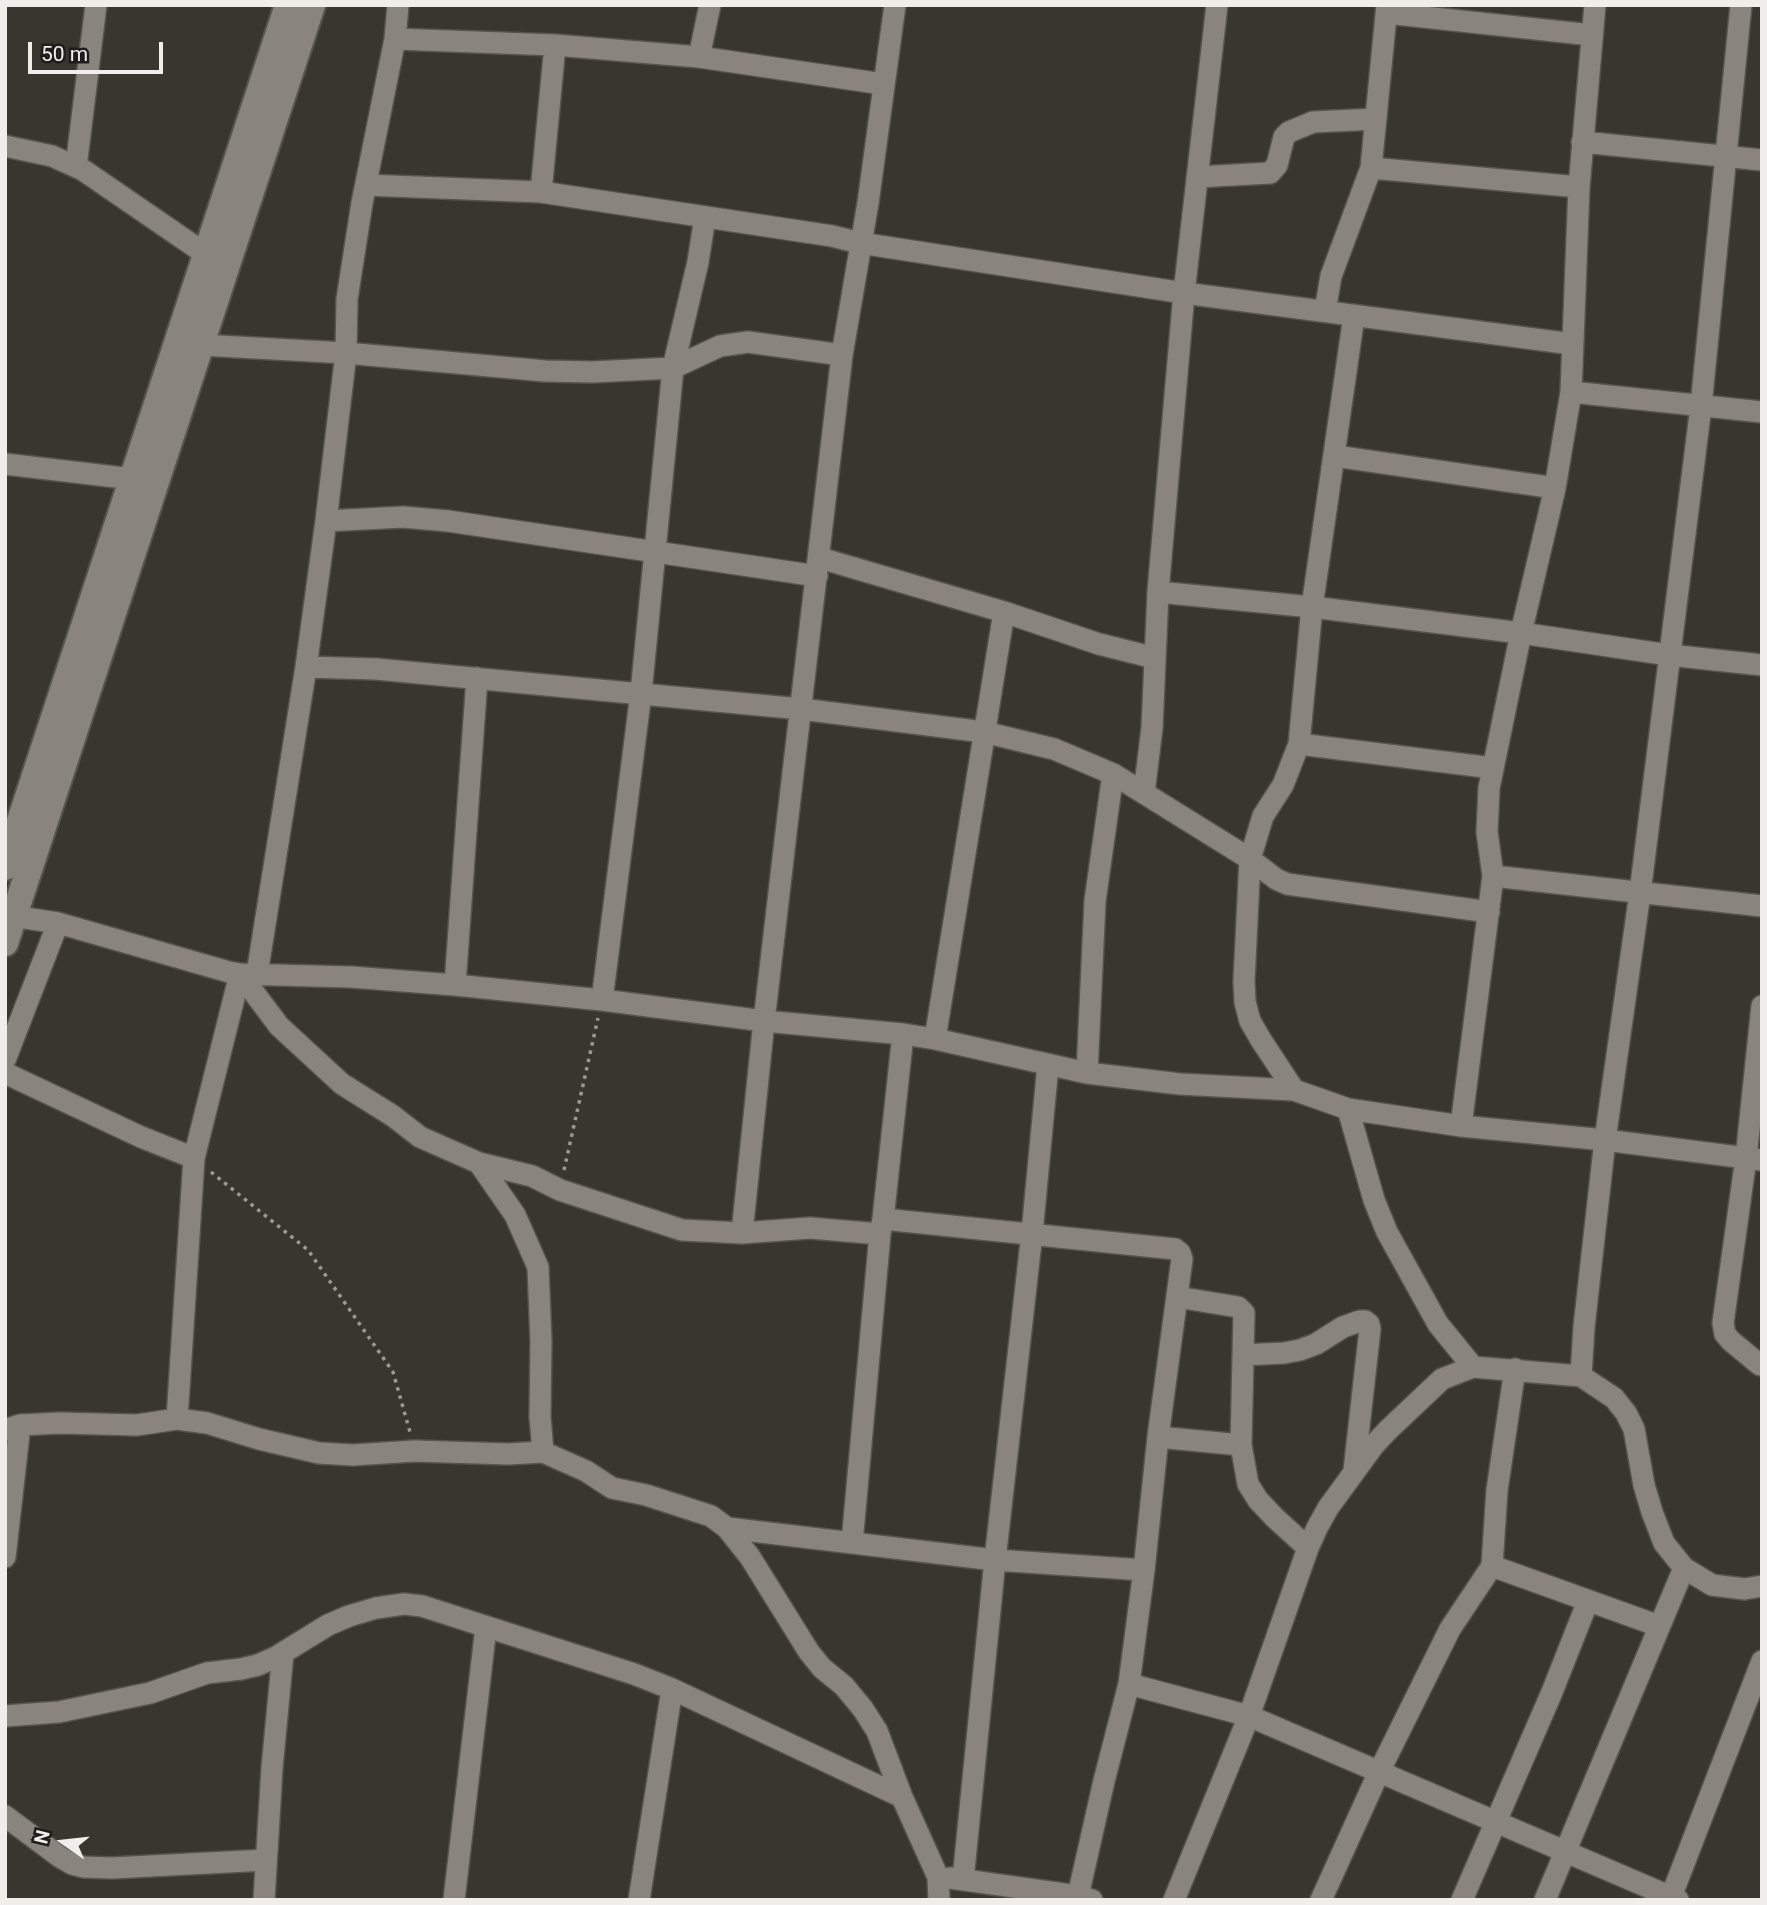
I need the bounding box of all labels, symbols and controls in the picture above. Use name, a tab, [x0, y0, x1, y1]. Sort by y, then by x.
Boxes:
scale bar	[32, 28, 166, 72]
text: 50 m	[41, 42, 88, 66]
north arrow	[28, 1807, 98, 1877]
text: N	[29, 1828, 55, 1846]

